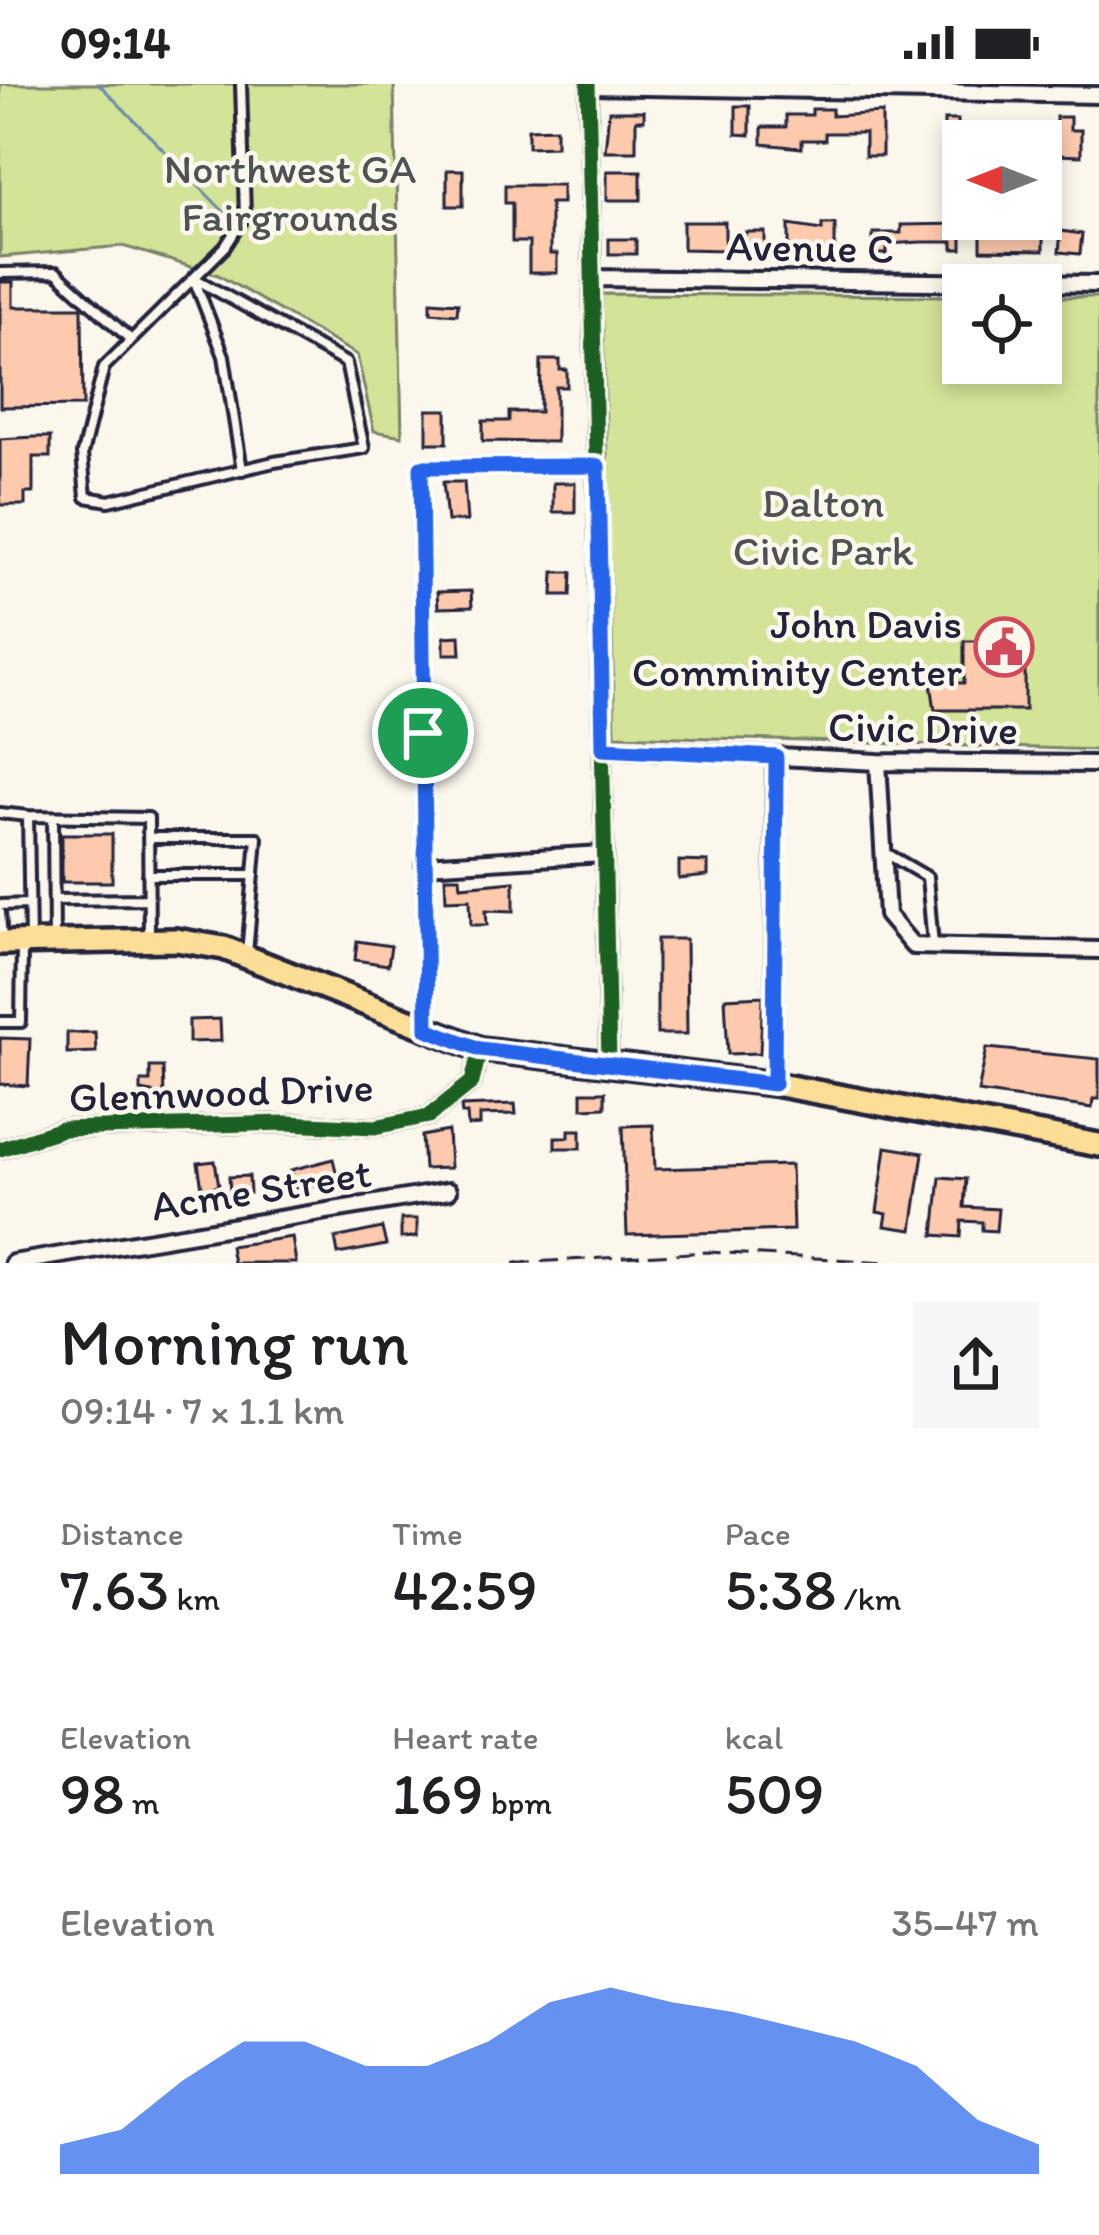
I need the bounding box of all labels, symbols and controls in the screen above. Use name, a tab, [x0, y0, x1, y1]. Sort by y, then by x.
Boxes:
text: 09:14	[60, 15, 170, 69]
north arrow	[942, 120, 1062, 240]
map controls	[942, 120, 1062, 384]
park label: Northwest GA Fairgrounds	[164, 143, 416, 242]
street label: Avenue C	[726, 220, 894, 274]
button: locate	[942, 264, 1062, 384]
park label: Dalton Civic Park	[733, 477, 914, 576]
place label: John Davis Comminity Center	[632, 598, 962, 697]
public building icon: John Davis Comminity Center	[973, 616, 1035, 678]
pin	[372, 682, 474, 784]
icon: arrive	[390, 700, 456, 766]
street label: Civic Drive	[828, 701, 1018, 755]
street label: Glennwood Drive	[68, 1061, 374, 1123]
street label: Acme Street	[147, 1146, 375, 1232]
text: Morning run	[60, 1302, 409, 1382]
button: share	[913, 1302, 1039, 1428]
text: 09:14 · 7 × 1.1 km	[60, 1387, 345, 1434]
text: Distance	[60, 1514, 184, 1553]
text: Time	[392, 1514, 463, 1553]
text: Pace	[725, 1514, 791, 1553]
text: 7.63	[60, 1553, 169, 1625]
text: 42:59	[392, 1553, 538, 1625]
text: 5:38	[725, 1553, 836, 1625]
text: km	[169, 1579, 220, 1618]
text: /km	[836, 1579, 901, 1618]
text: Elevation	[60, 1718, 191, 1757]
text: Heart rate	[392, 1718, 538, 1757]
text: kcal	[725, 1718, 783, 1757]
text: 98	[60, 1757, 124, 1829]
text: 169	[392, 1757, 483, 1829]
text: 509	[725, 1757, 825, 1829]
text: m	[124, 1783, 159, 1822]
text: bpm	[483, 1783, 552, 1822]
text: Elevation	[60, 1899, 215, 1946]
text: 35–47 m	[891, 1899, 1039, 1946]

